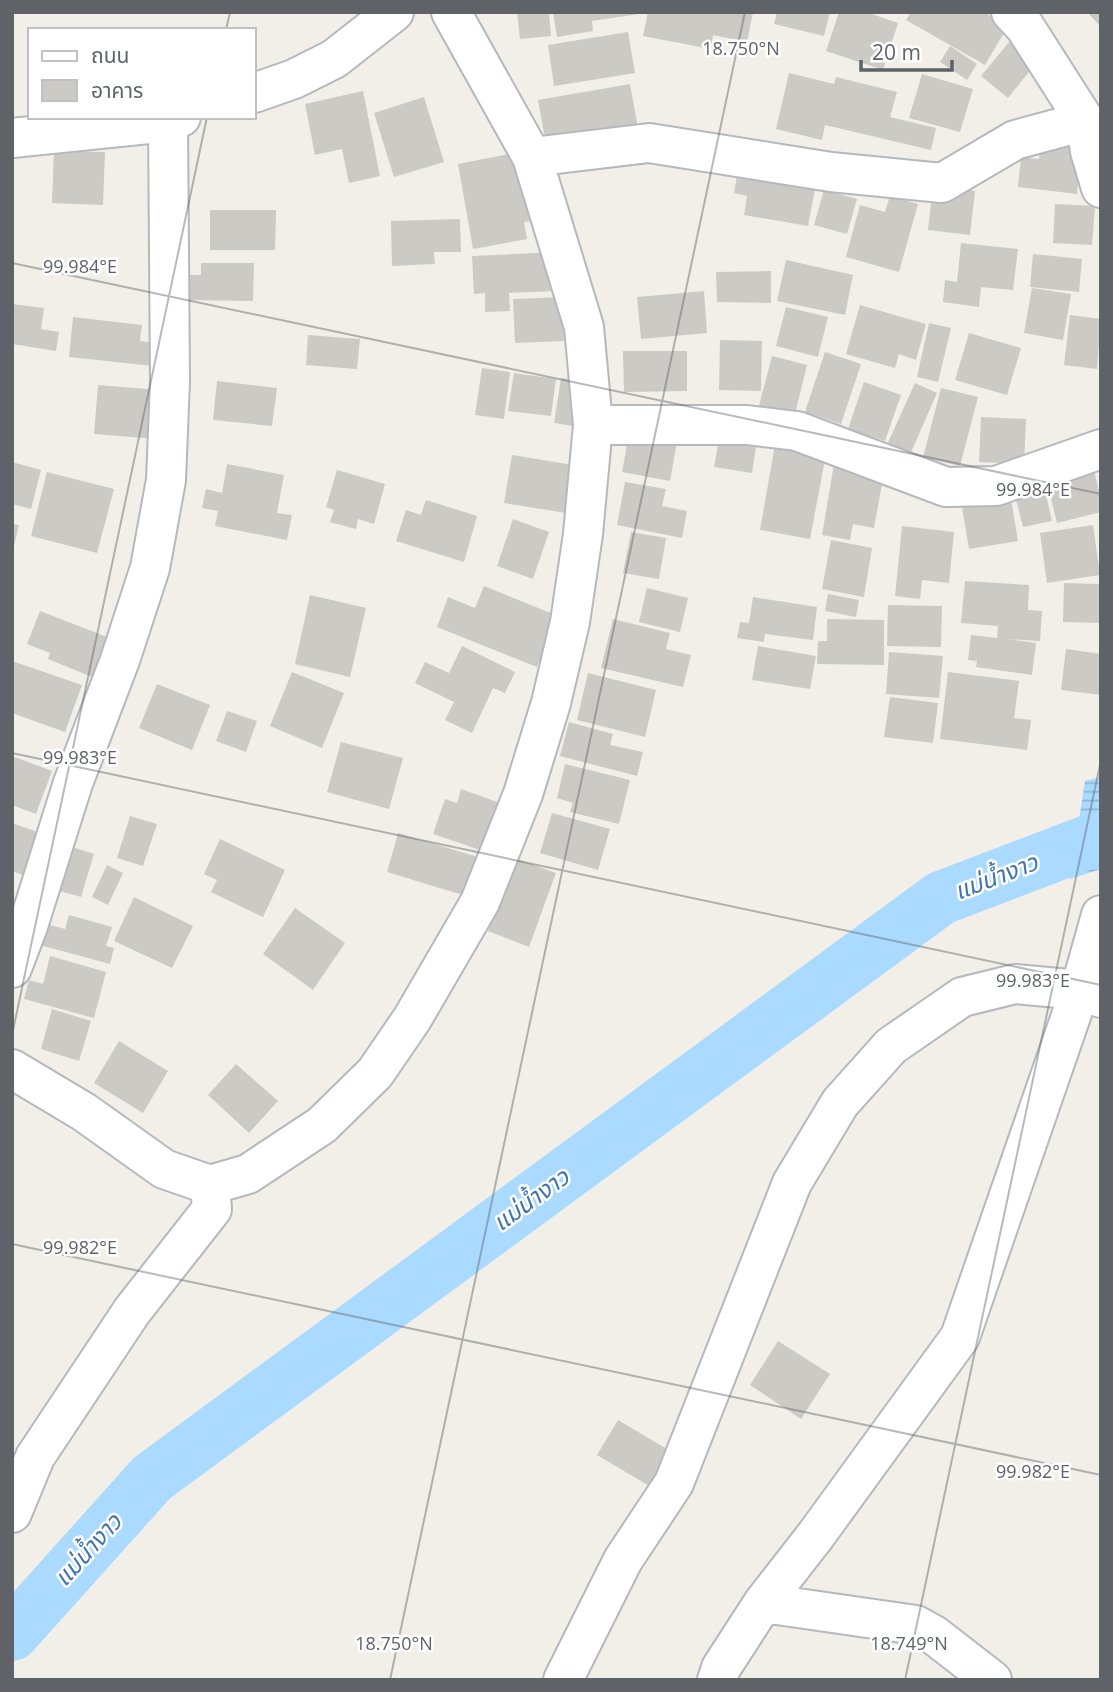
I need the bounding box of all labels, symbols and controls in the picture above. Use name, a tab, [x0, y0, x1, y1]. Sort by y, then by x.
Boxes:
legend	[28, 28, 256, 119]
scale bar	[861, 28, 952, 72]
text: 18.750°N	[702, 36, 780, 60]
text: 20 m	[872, 38, 921, 66]
text: ถนน	[91, 41, 129, 69]
text: อาคาร	[91, 76, 143, 104]
text: 99.984°E	[43, 254, 117, 278]
text: 99.984°E	[996, 477, 1070, 501]
text: 99.983°E	[43, 745, 117, 769]
water label: แม่น้ำงาว	[949, 844, 1043, 907]
text: 99.983°E	[996, 968, 1070, 992]
water label: แม่น้ำงาว	[485, 1159, 576, 1238]
text: 99.982°E	[43, 1235, 117, 1259]
text: 99.982°E	[996, 1459, 1070, 1483]
water label: แม่น้ำงาว	[45, 1505, 129, 1592]
text: 18.750°N	[355, 1631, 433, 1655]
text: 18.749°N	[870, 1631, 948, 1655]

